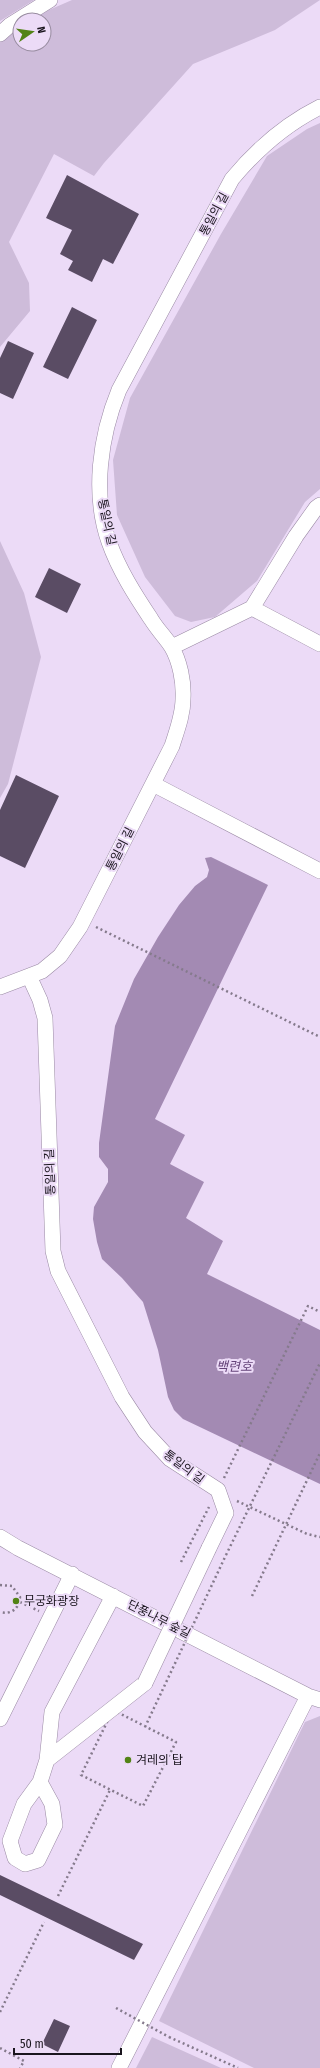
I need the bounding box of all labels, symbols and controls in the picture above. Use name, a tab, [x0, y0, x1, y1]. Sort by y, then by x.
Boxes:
north arrow	[12, 12, 52, 52]
text: N	[34, 25, 48, 35]
street label: 통일의 길	[197, 190, 231, 238]
street label: 통일의 길	[95, 498, 119, 546]
street label: 통일의 길	[103, 825, 137, 873]
street label: 통일의 길	[42, 1148, 58, 1196]
water label: 백련호	[216, 1359, 253, 1374]
street label: 통일의 길	[161, 1447, 207, 1487]
place label: 무궁화광장	[24, 1594, 79, 1608]
marker: 무궁화광장	[11, 1596, 21, 1606]
street label: 단풍나무 숲길	[125, 1597, 193, 1641]
place label: 겨레의 탑	[136, 1753, 183, 1767]
marker: 겨레의 탑	[123, 1755, 133, 1765]
scale bar	[14, 2030, 121, 2056]
text: 50 m	[20, 2037, 44, 2051]

